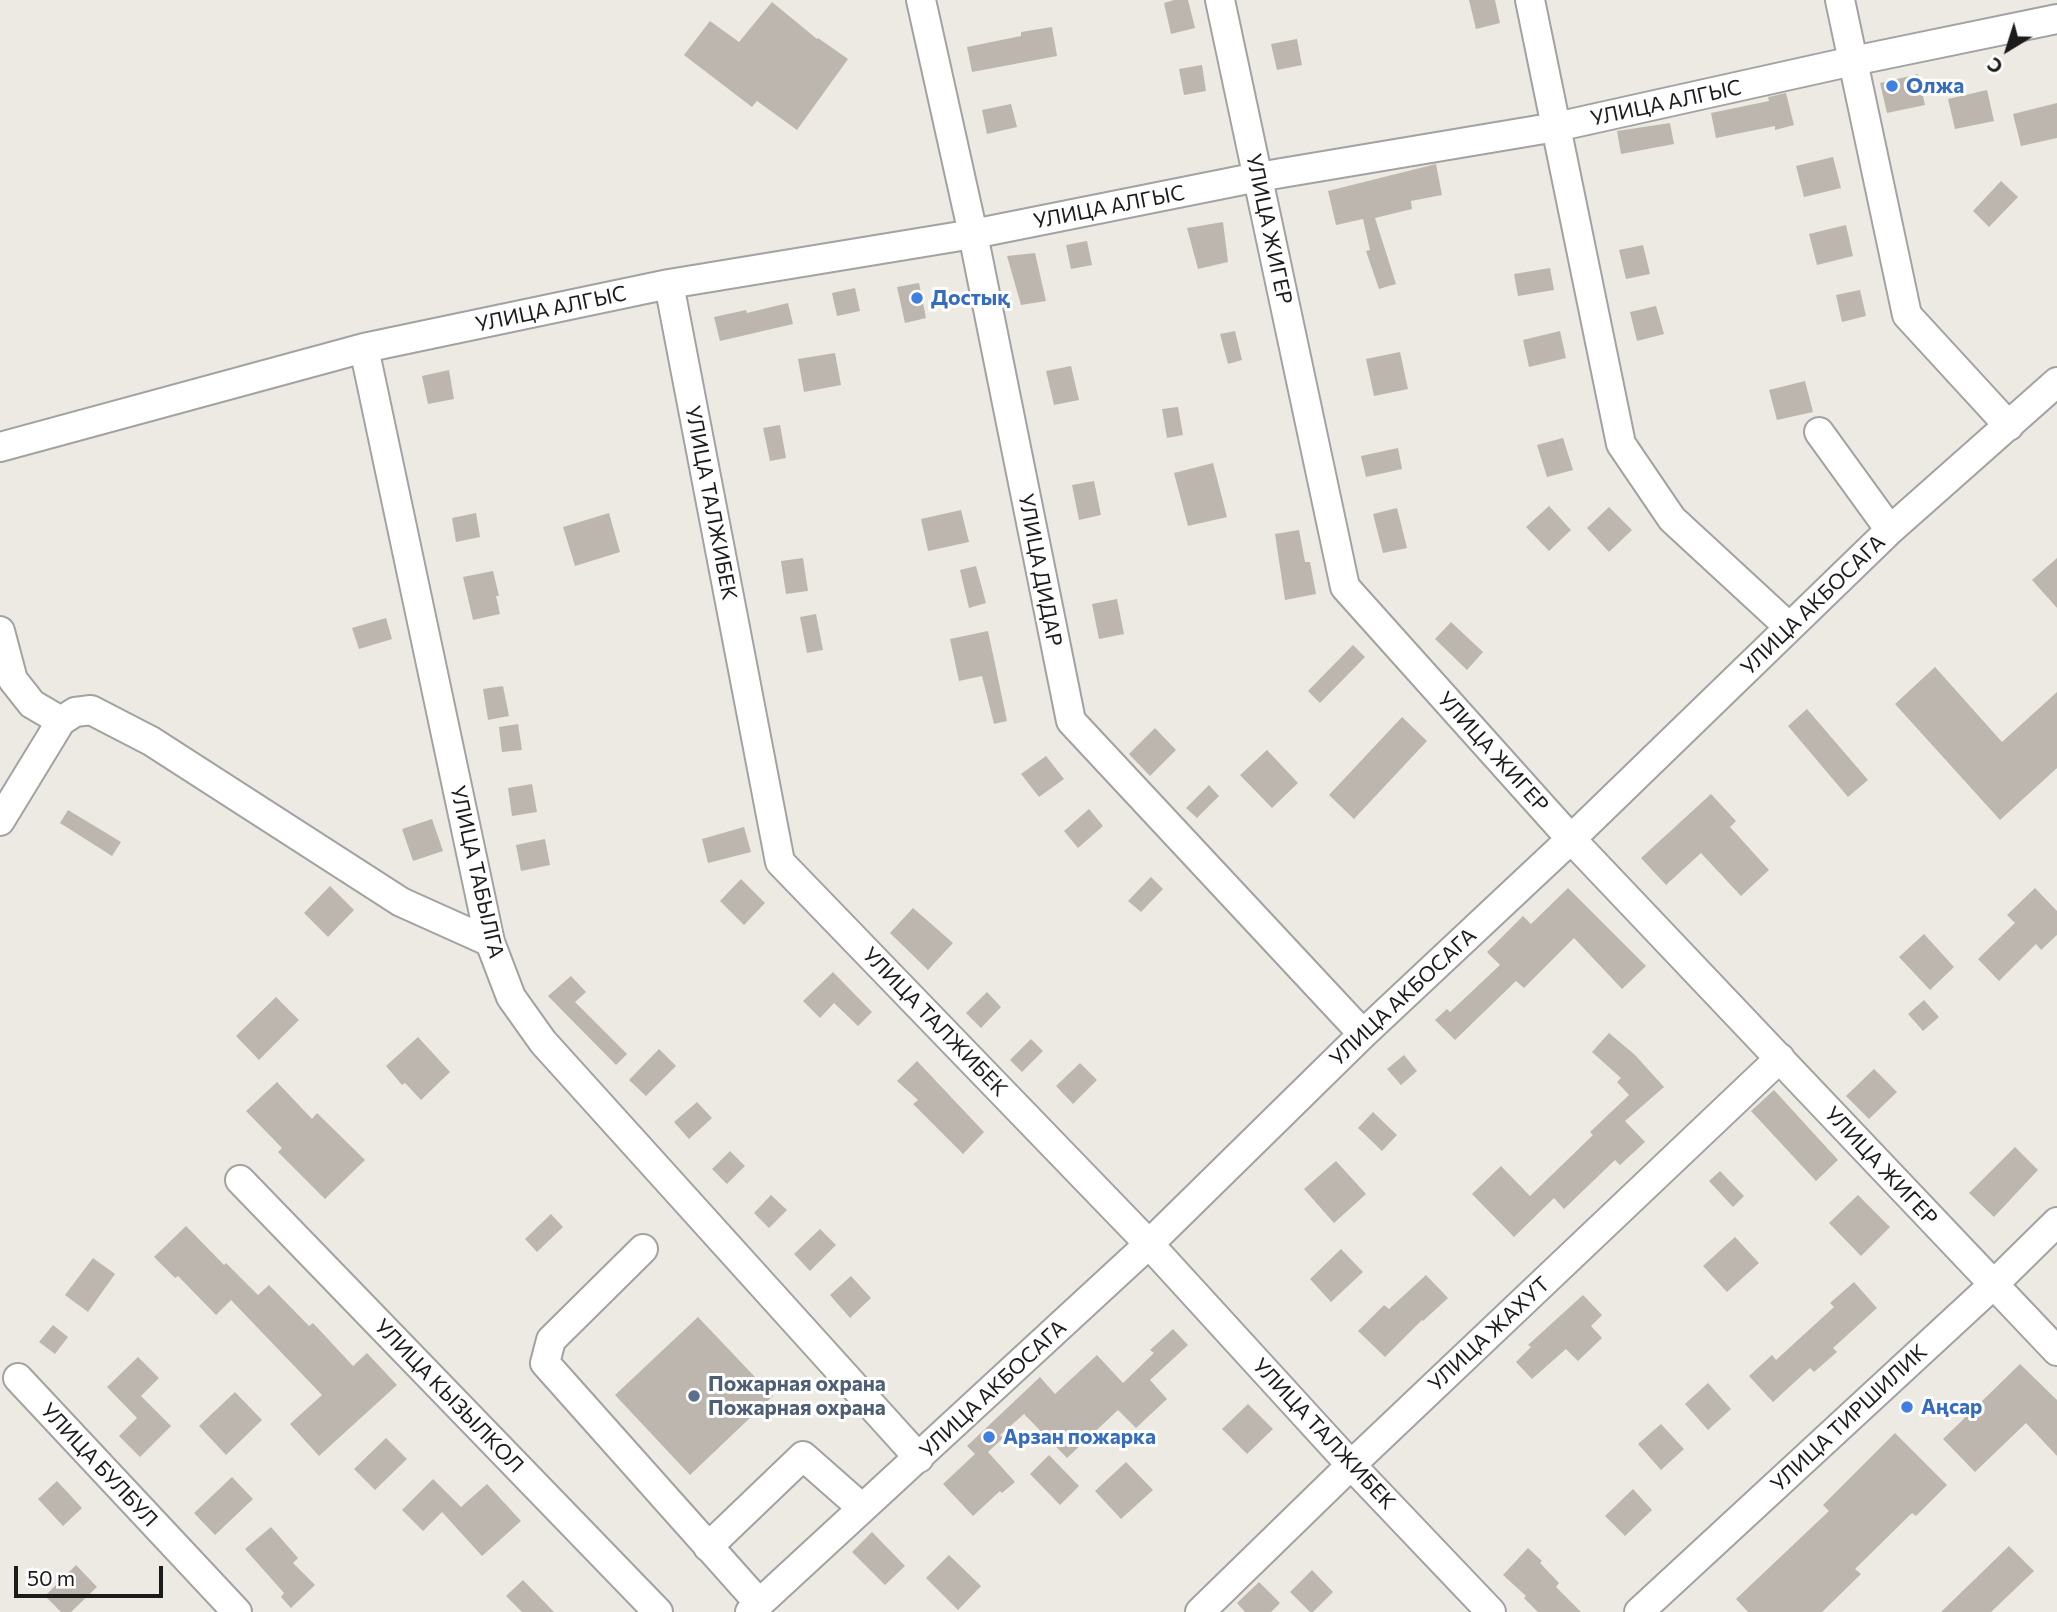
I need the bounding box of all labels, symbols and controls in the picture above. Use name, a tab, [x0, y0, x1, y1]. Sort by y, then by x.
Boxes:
north arrow	[1973, 14, 2043, 84]
text: С	[1983, 53, 2007, 79]
place label: Олжа	[1906, 73, 1964, 99]
street label: УЛИЦА АЛГЫС	[1588, 75, 1744, 131]
marker: Олжа	[1884, 78, 1900, 94]
street label: УЛИЦА ЖИГЕР	[1241, 151, 1297, 307]
street label: УЛИЦА АЛГЫС	[1031, 180, 1187, 234]
street label: УЛИЦА АЛГЫС	[473, 281, 629, 337]
place label: Достық	[931, 285, 1010, 311]
marker: Достық	[909, 290, 925, 306]
street label: УЛИЦА ТАЛЖИБЕК	[680, 404, 742, 602]
street label: УЛИЦА ДИДАР	[1013, 492, 1067, 648]
street label: УЛИЦА АКБОСАГА	[1736, 530, 1890, 680]
street label: УЛИЦА ЖИГЕР	[1432, 687, 1554, 817]
street label: УЛИЦА ТАБЫЛГА	[445, 783, 509, 961]
street label: УЛИЦА АКБОСАГА	[1325, 923, 1481, 1071]
street label: УЛИЦА ТАЛЖИБЕК	[857, 942, 1013, 1102]
street label: УЛИЦА ЖИГЕР	[1819, 1101, 1943, 1231]
street label: УЛИЦА ЖАХУТ	[1423, 1271, 1555, 1397]
street label: УЛИЦА КЫЗЫЛКОЛ	[369, 1314, 529, 1478]
street label: УЛИЦА АКБОСАГА	[915, 1315, 1071, 1463]
street label: УЛИЦА ТИРШИЛИК	[1766, 1339, 1932, 1497]
street label: УЛИЦА ТАЛЖИБЕК	[1247, 1353, 1401, 1515]
place label: Пожарная охрана Пожарная охрана	[708, 1371, 886, 1421]
marker: Пожарная охрана Пожарная охрана	[686, 1388, 702, 1404]
place label: Аңсар	[1921, 1394, 1982, 1420]
street label: УЛИЦА БУЛБУЛ	[35, 1398, 163, 1532]
marker: Аңсар	[1899, 1399, 1915, 1415]
place label: Арзан пожарка	[1003, 1424, 1156, 1450]
marker: Арзан пожарка	[981, 1429, 997, 1445]
scale bar	[18, 1552, 166, 1596]
text: 50 m	[27, 1565, 75, 1590]

